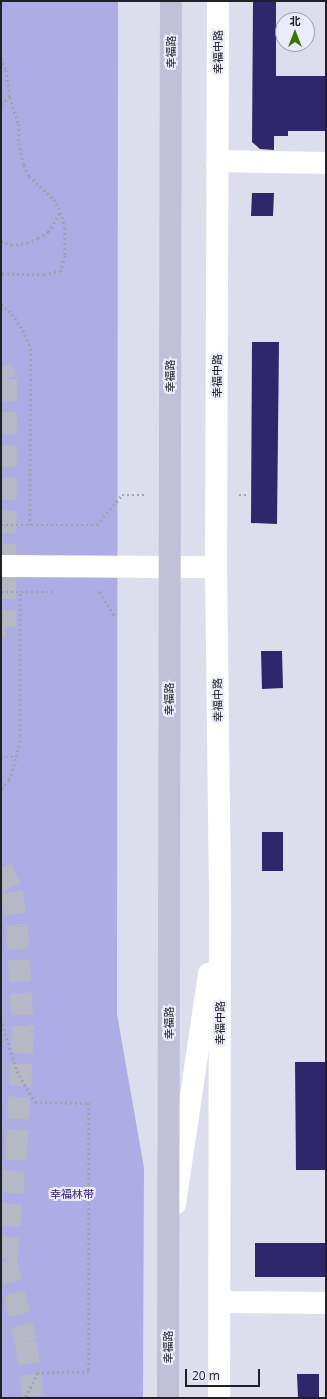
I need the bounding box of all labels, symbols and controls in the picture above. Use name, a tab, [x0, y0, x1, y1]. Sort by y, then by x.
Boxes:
north arrow	[275, 12, 315, 52]
text: 北	[290, 13, 301, 28]
street label: 幸福中路	[211, 30, 225, 74]
street label: 幸福路	[164, 36, 178, 68]
street label: 幸福中路	[210, 354, 224, 398]
street label: 幸福路	[163, 360, 177, 392]
street label: 幸福中路	[211, 678, 225, 722]
street label: 幸福路	[162, 683, 176, 715]
street label: 幸福中路	[213, 1001, 227, 1045]
street label: 幸福路	[162, 1007, 176, 1039]
park label: 幸福林带	[50, 1187, 94, 1201]
street label: 幸福路	[161, 1331, 175, 1363]
scale bar	[187, 1361, 262, 1387]
text: 20 m	[192, 1367, 220, 1384]

